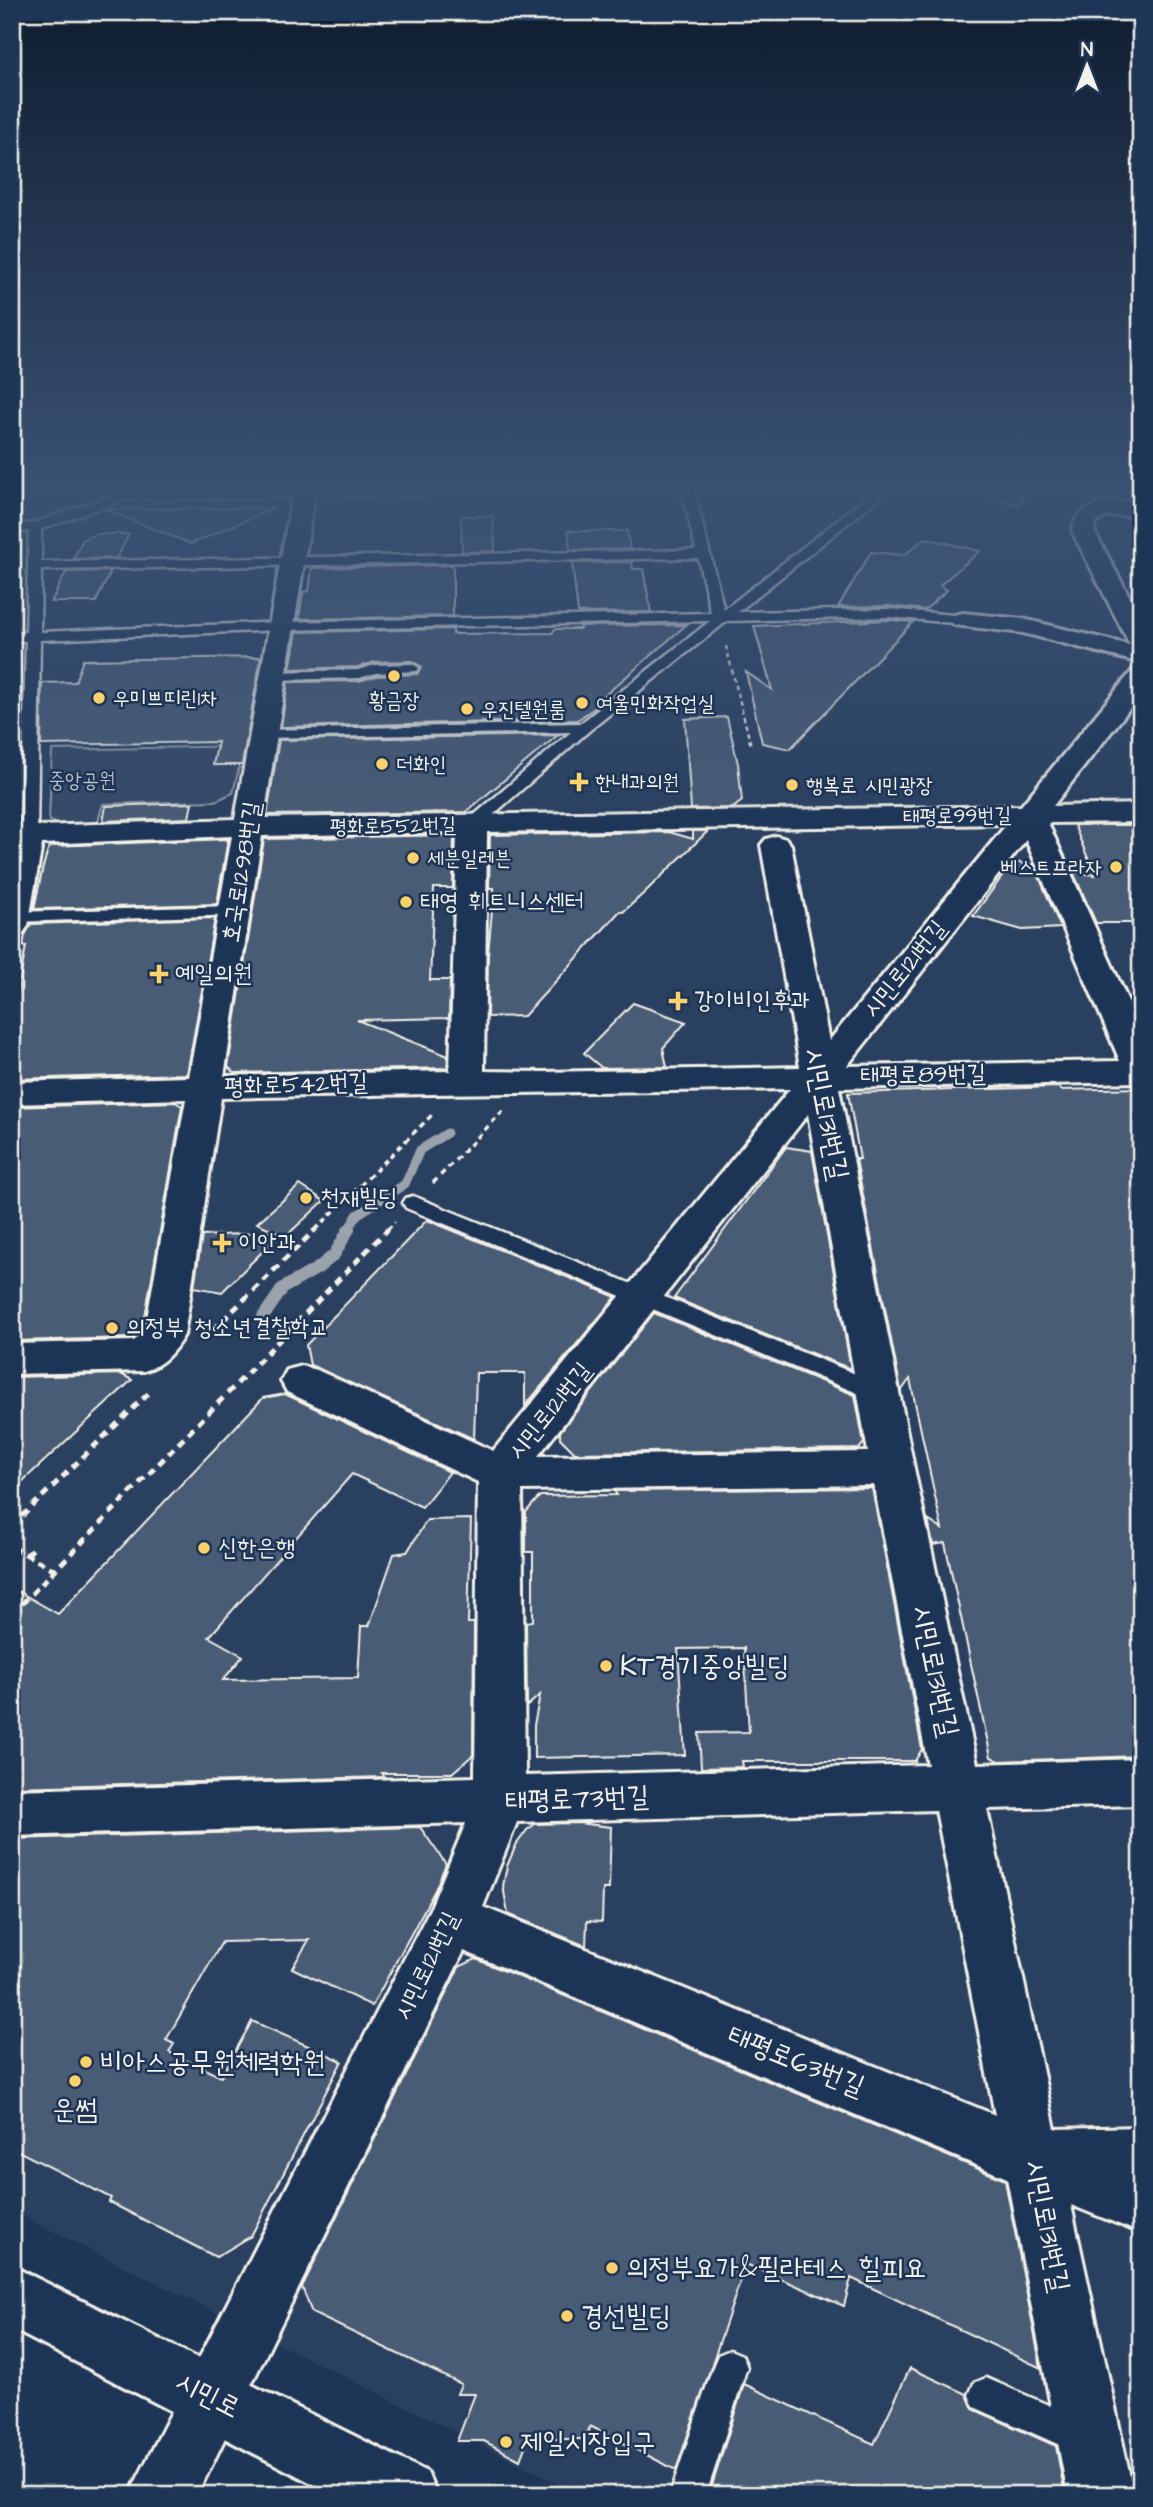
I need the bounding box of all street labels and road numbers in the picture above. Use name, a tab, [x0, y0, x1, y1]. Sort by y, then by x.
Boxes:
street label: 호국로1298번길	[214, 799, 270, 945]
street label: 태평로99번길	[903, 801, 1012, 831]
street label: 평화로552번길	[330, 810, 456, 842]
street label: 시민로121번길	[855, 913, 955, 1025]
street label: 시민로131번길	[794, 1044, 858, 1184]
street label: 태평로89번길	[860, 1057, 986, 1093]
street label: 평화로542번길	[224, 1066, 368, 1104]
street label: 시민로121번길	[500, 1355, 600, 1467]
street label: 시민로131번길	[902, 1601, 968, 1741]
street label: 태평로73번길	[504, 1777, 650, 1821]
street label: 시민로121번길	[386, 1906, 468, 2026]
street label: 태평로63번길	[722, 2016, 870, 2106]
street label: 시민로131번길	[1015, 2156, 1079, 2296]
street label: 시민로	[169, 2362, 247, 2428]

